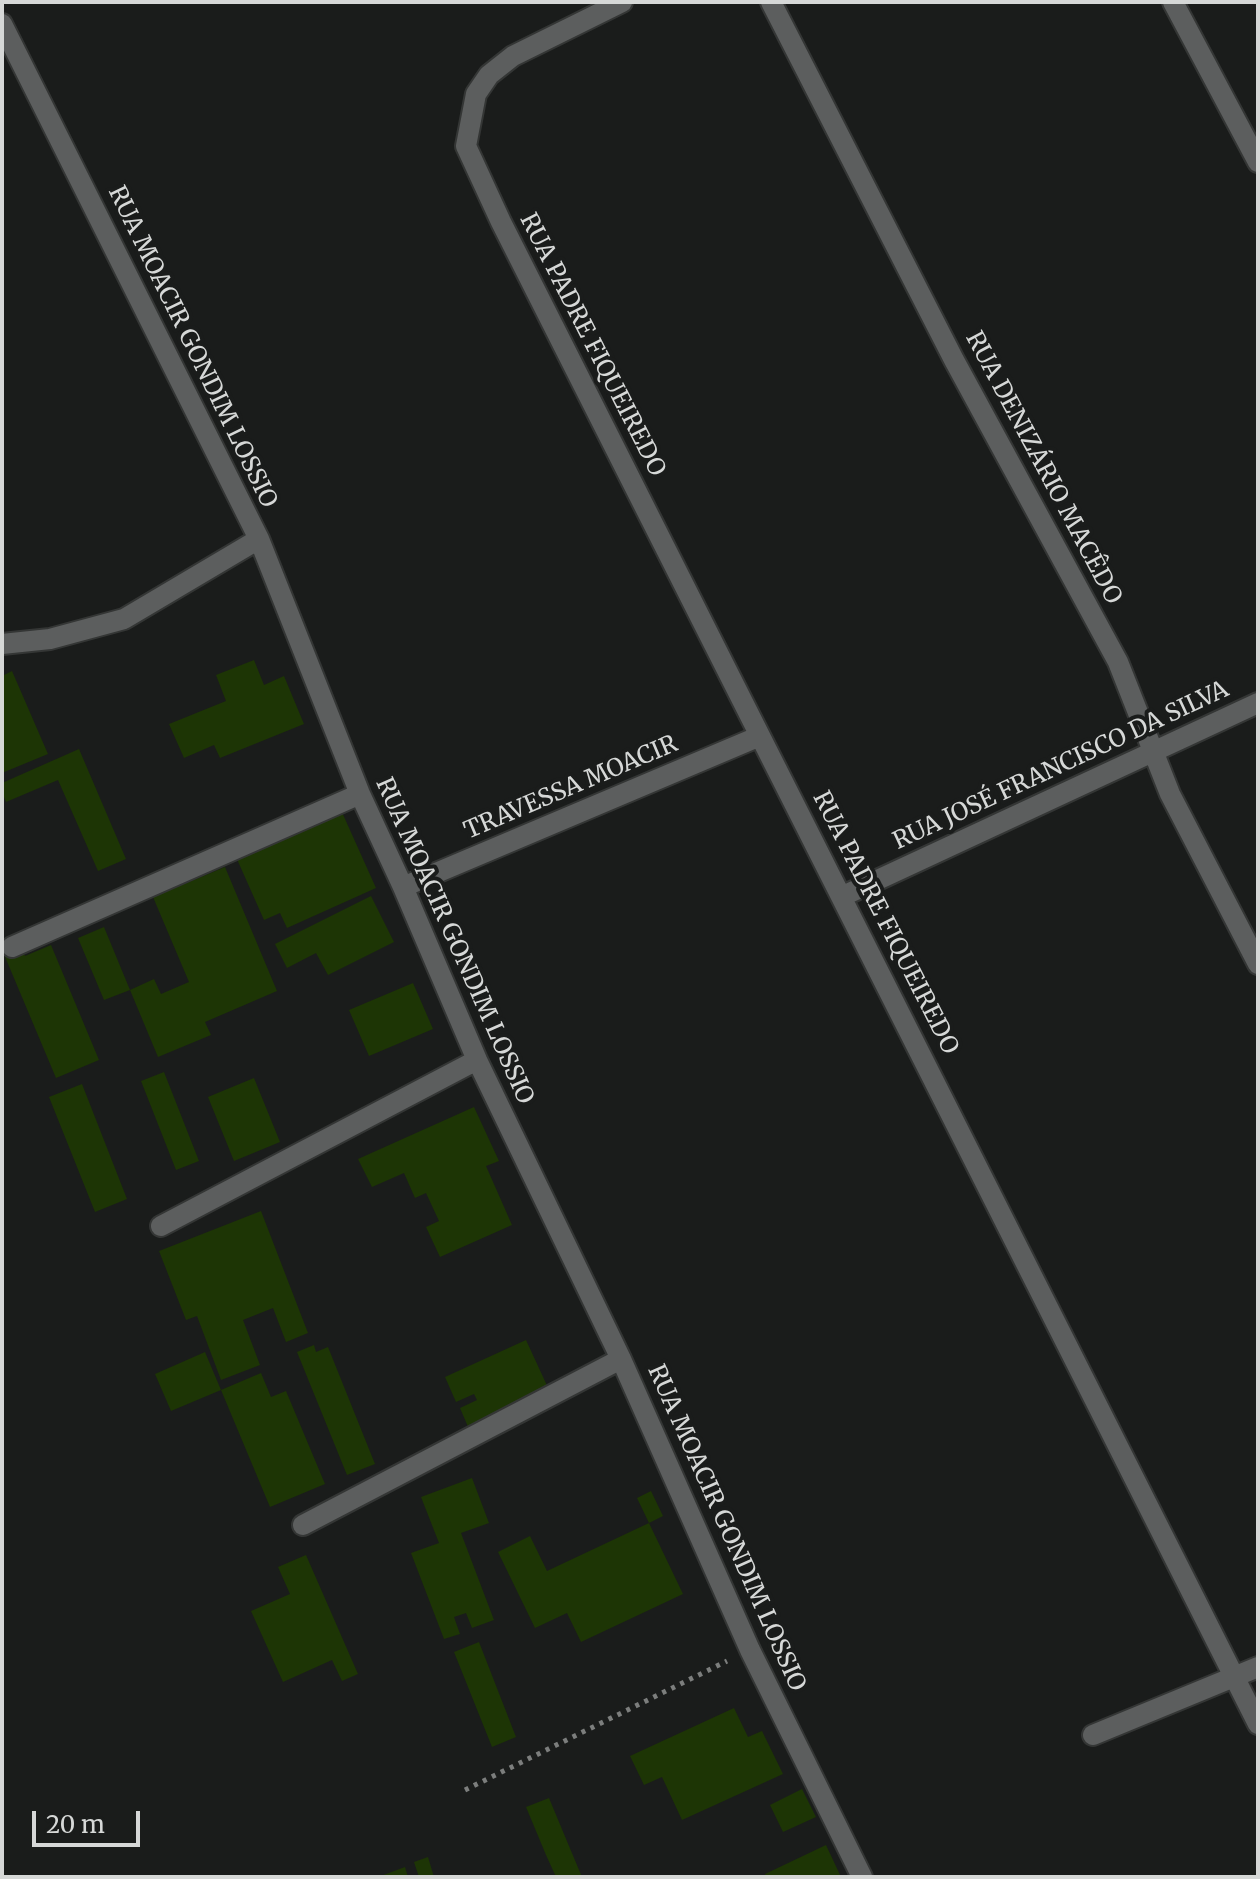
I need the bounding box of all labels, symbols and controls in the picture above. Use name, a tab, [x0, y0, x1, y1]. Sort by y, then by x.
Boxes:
street label: RUA MOACIR GONDIM LOSSIO	[101, 181, 283, 513]
street label: RUA PADRE FIQUEIREDO	[513, 209, 671, 481]
street label: RUA DENIZÁRIO MACÊDO	[959, 327, 1127, 609]
street label: RUA JOSÉ FRANCISCO DA SILVA	[889, 675, 1233, 857]
street label: TRAVESSA MOACIR	[460, 730, 682, 846]
street label: RUA MOACIR GONDIM LOSSIO	[369, 773, 539, 1109]
street label: RUA PADRE FIQUEIREDO	[806, 787, 964, 1059]
street label: RUA MOACIR GONDIM LOSSIO	[641, 1360, 811, 1696]
scale bar	[36, 1795, 144, 1845]
text: 20 m	[46, 1809, 105, 1840]

